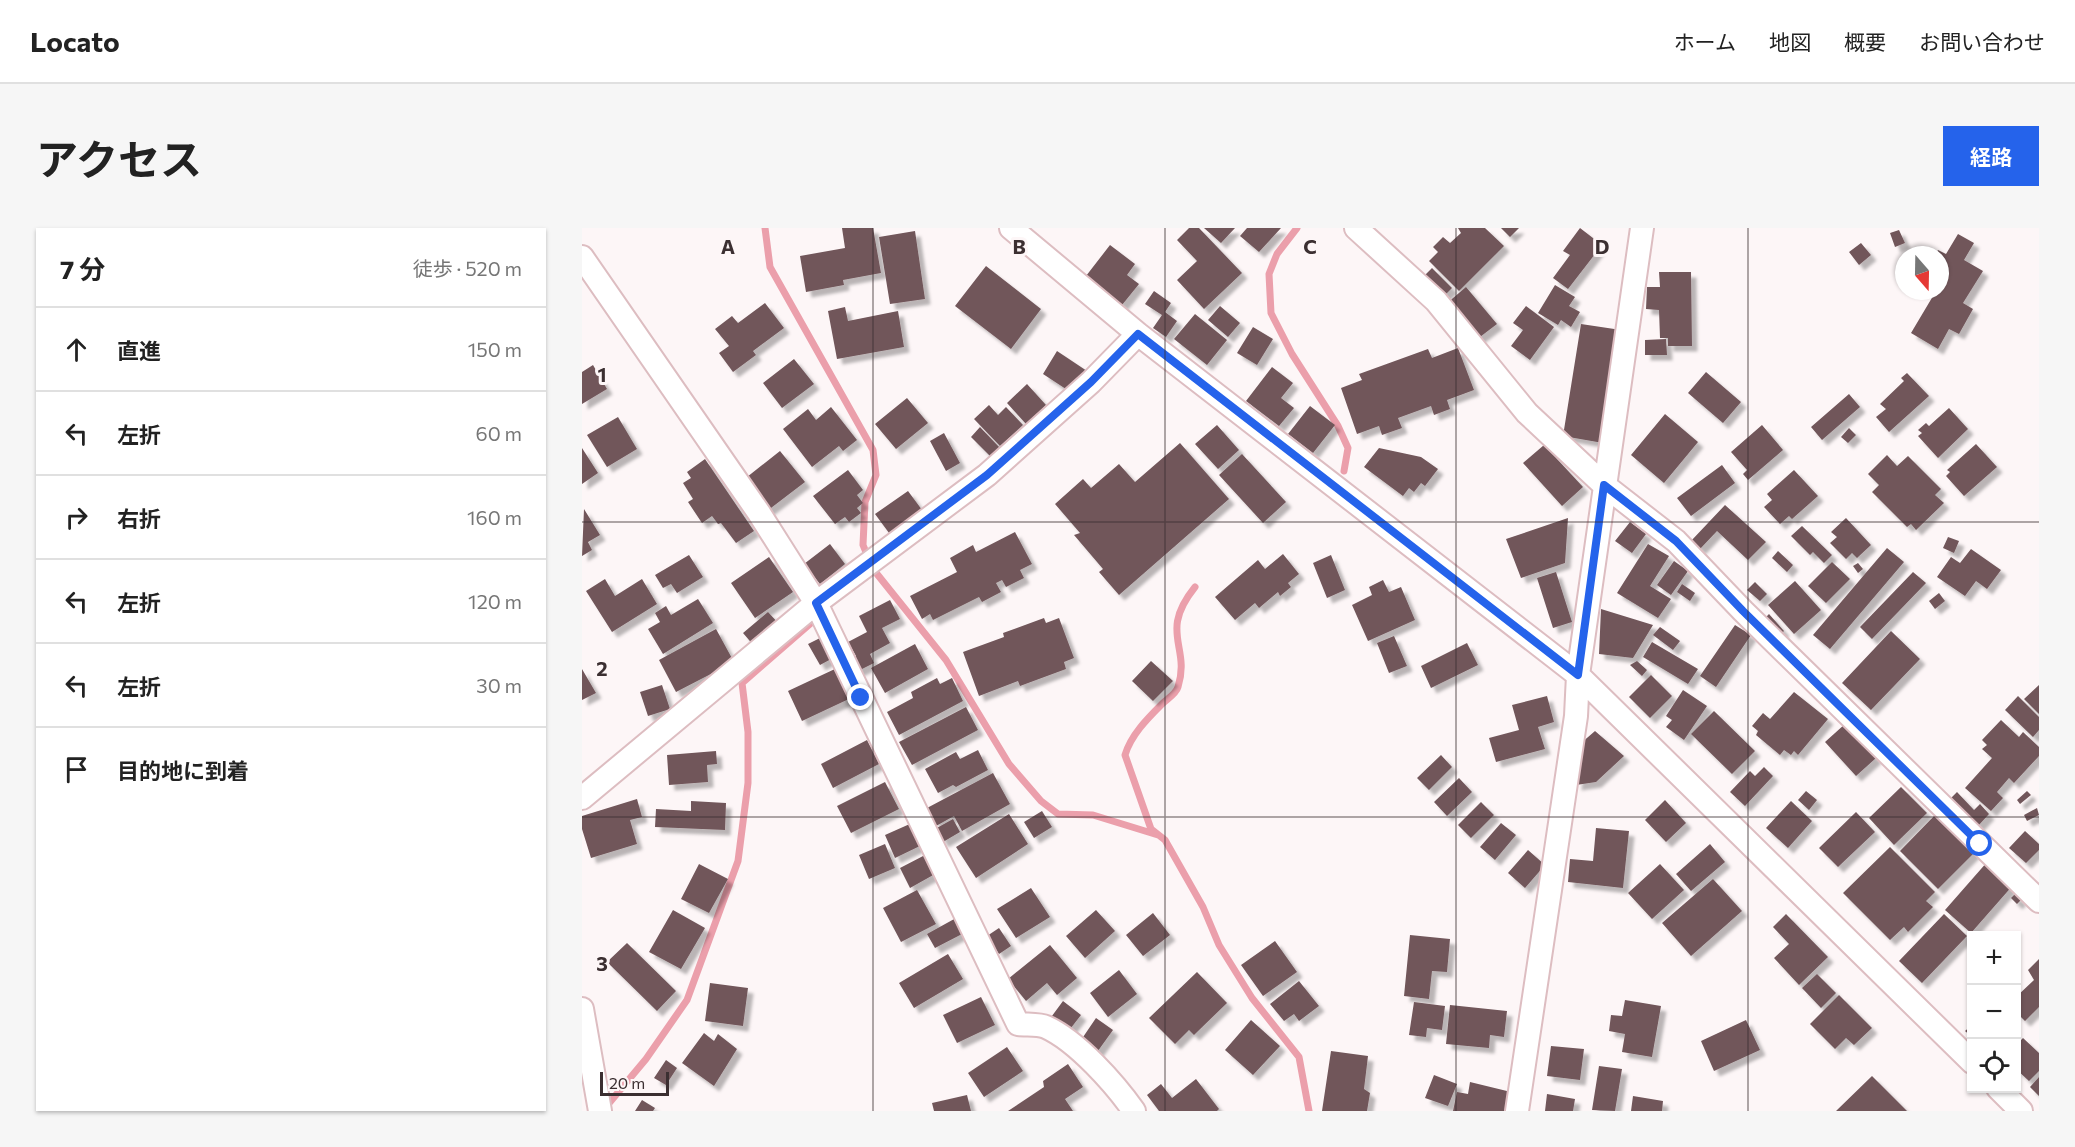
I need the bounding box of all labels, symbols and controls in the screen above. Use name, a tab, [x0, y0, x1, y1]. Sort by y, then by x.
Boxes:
text: Locato	[30, 24, 120, 58]
text: ホーム	[1674, 29, 1736, 54]
text: 地図	[1769, 29, 1811, 54]
text: 概要	[1844, 29, 1886, 54]
text: お問い合わせ	[1919, 29, 2045, 54]
button: 経路	[1943, 126, 2039, 186]
text: アクセス	[36, 132, 202, 184]
text: A	[721, 234, 735, 258]
text: B	[1012, 234, 1026, 258]
text: C	[1303, 234, 1317, 258]
text: D	[1595, 234, 1609, 258]
north arrow	[1895, 246, 1949, 300]
text: 7 分	[60, 253, 105, 284]
text: 徒歩 · 520 m	[413, 256, 522, 280]
icon: ahead	[60, 333, 93, 366]
text: 直進	[117, 337, 161, 364]
text: 150 m	[468, 337, 522, 361]
text: 1	[597, 362, 607, 386]
icon: left	[60, 417, 93, 450]
text: 左折	[117, 421, 161, 448]
text: 60 m	[476, 421, 522, 445]
icon: right	[60, 501, 93, 534]
text: 右折	[117, 505, 161, 532]
text: 160 m	[467, 505, 522, 529]
icon: left	[60, 585, 93, 618]
text: 左折	[117, 589, 161, 616]
text: 120 m	[468, 589, 522, 613]
text: 2	[596, 656, 608, 680]
icon: left	[60, 669, 93, 702]
text: 左折	[117, 673, 161, 700]
text: 30 m	[476, 673, 522, 697]
route end	[847, 684, 873, 710]
icon: arrive	[60, 753, 93, 786]
text: 目的地に到着	[117, 757, 249, 784]
route start	[1966, 830, 1992, 856]
map controls	[1967, 931, 2021, 1093]
button: +	[1967, 931, 2021, 985]
text: 3	[596, 951, 608, 975]
button: −	[1967, 985, 2021, 1039]
button: locate	[1967, 1039, 2021, 1093]
scale bar	[600, 1069, 669, 1096]
text: 20 m	[609, 1073, 645, 1092]

